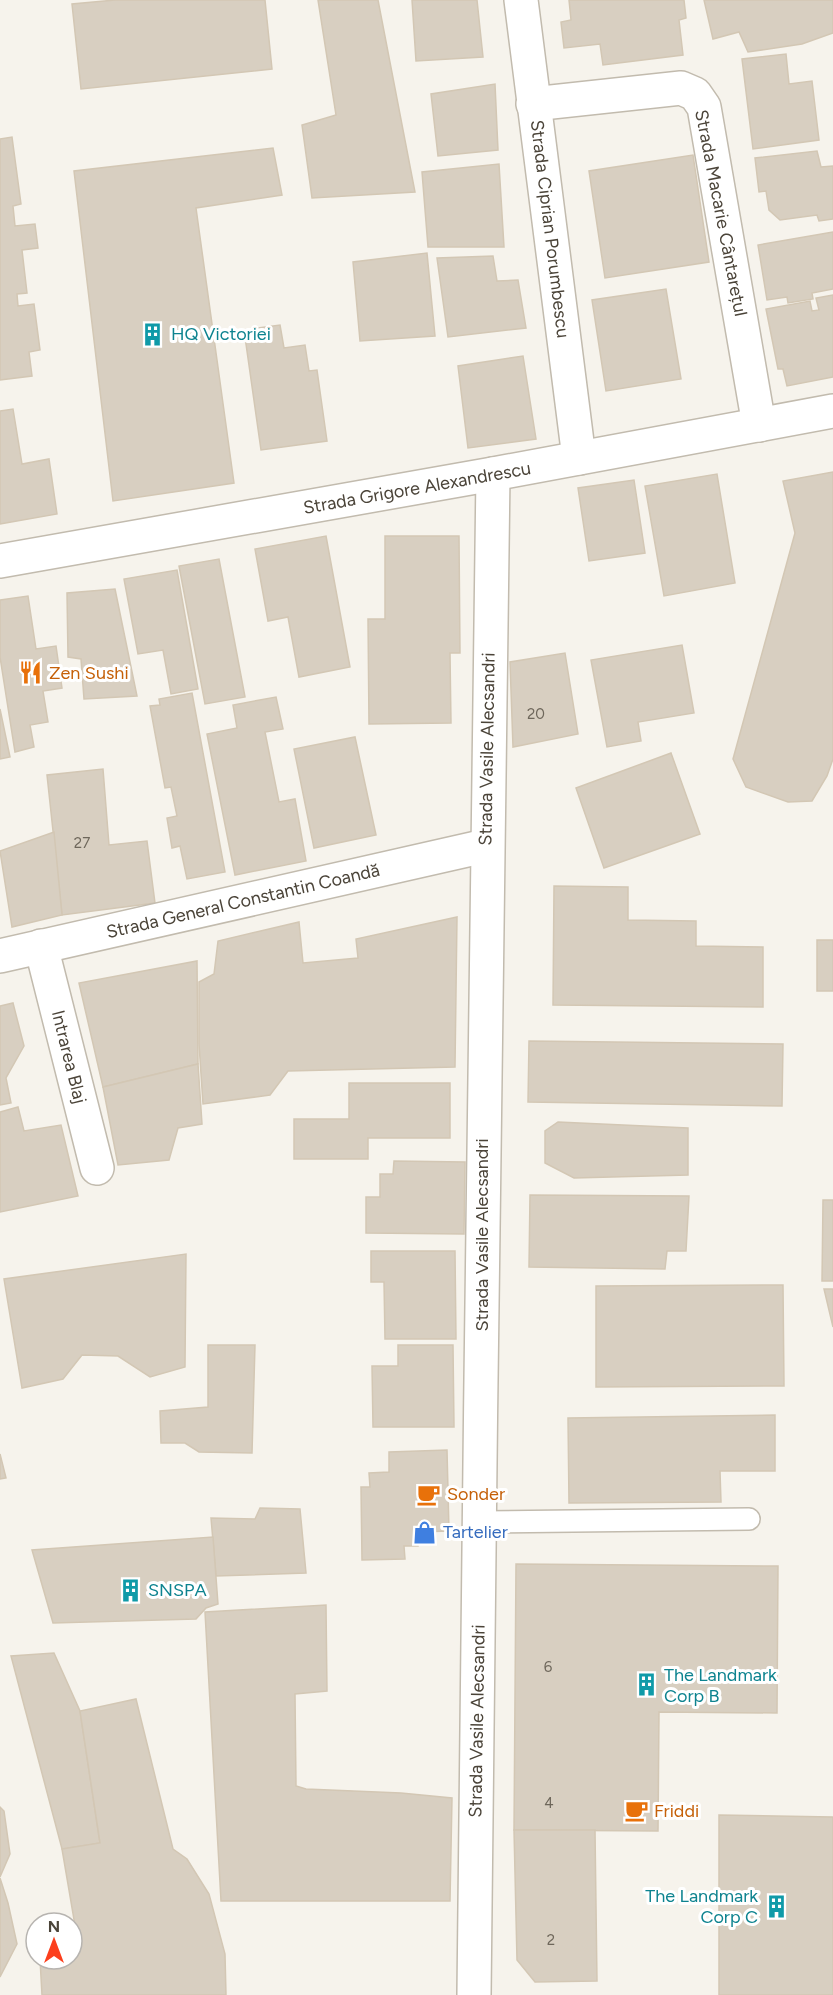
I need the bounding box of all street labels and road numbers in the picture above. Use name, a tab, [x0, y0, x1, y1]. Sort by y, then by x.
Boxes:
street label: Strada Macarie Cântarețul	[690, 108, 752, 318]
street label: Strada Ciprian Porumbescu	[526, 119, 574, 339]
street label: Strada Grigore Alexandrescu	[301, 457, 533, 519]
street label: Strada Vasile Alecsandri	[474, 652, 500, 846]
street label: Strada General Constantin Coandă	[104, 859, 382, 943]
street label: Intrarea Blaj	[47, 1008, 91, 1106]
street label: Strada Vasile Alecsandri	[471, 1138, 493, 1332]
street label: Strada Vasile Alecsandri	[464, 1624, 490, 1818]

